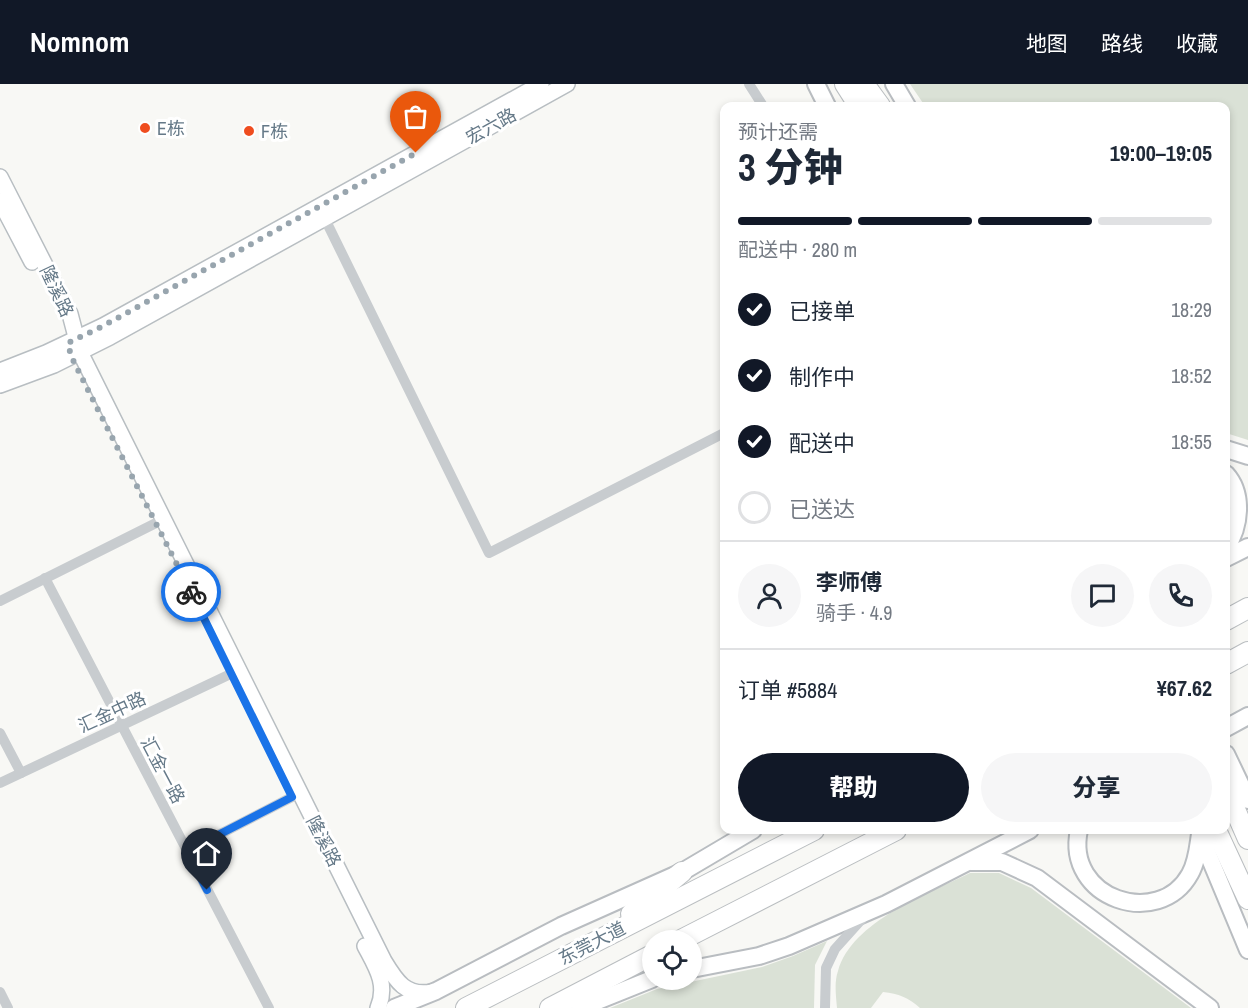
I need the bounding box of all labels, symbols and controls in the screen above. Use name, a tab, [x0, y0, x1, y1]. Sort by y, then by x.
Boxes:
text: Nomnom	[30, 23, 130, 61]
text: 地图	[1026, 29, 1068, 58]
text: 路线	[1101, 29, 1143, 58]
text: 收藏	[1176, 29, 1218, 58]
pin	[390, 91, 441, 153]
icon: bag	[399, 100, 432, 133]
street label: 宏六路	[461, 102, 521, 150]
place label: E栋	[157, 116, 185, 141]
text: 预计还需	[738, 118, 818, 145]
place label: F栋	[261, 119, 288, 144]
marker: E栋	[138, 121, 152, 135]
marker: F栋	[242, 124, 256, 138]
text: 19:00–19:05	[1110, 138, 1212, 168]
text: 3 分钟	[738, 141, 843, 193]
text: 配送中 · 280 m	[738, 236, 857, 263]
street label: 隆溪路	[34, 261, 80, 321]
icon: check	[738, 293, 771, 326]
text: 已接单	[789, 296, 855, 326]
text: 18:29	[1171, 296, 1212, 323]
icon: check	[738, 359, 771, 392]
text: 制作中	[789, 362, 855, 392]
text: 18:52	[1171, 362, 1212, 389]
icon: check	[738, 425, 771, 458]
text: 配送中	[789, 428, 855, 458]
text: 18:55	[1171, 428, 1212, 455]
text: 已送达	[789, 494, 855, 524]
courier	[161, 562, 221, 622]
button: person	[738, 564, 801, 627]
button: chat	[1071, 564, 1134, 627]
button: phone	[1149, 564, 1212, 627]
text: 李师傅	[816, 567, 882, 597]
icon: bike	[175, 576, 208, 609]
text: 骑手 · 4.9	[816, 599, 892, 626]
text: ¥67.62	[1157, 673, 1212, 703]
text: 订单 #5884	[738, 675, 837, 705]
street label: 汇金中路	[74, 685, 150, 739]
street label: 汇金一路	[135, 732, 191, 808]
button: 帮助	[738, 753, 969, 822]
button: 分享	[981, 753, 1212, 822]
street label: 隆溪路	[301, 811, 347, 871]
pin	[181, 828, 232, 890]
icon: home	[190, 837, 223, 870]
street label: 东莞大道	[554, 916, 630, 970]
map controls	[642, 930, 702, 990]
button: locate	[642, 930, 702, 990]

